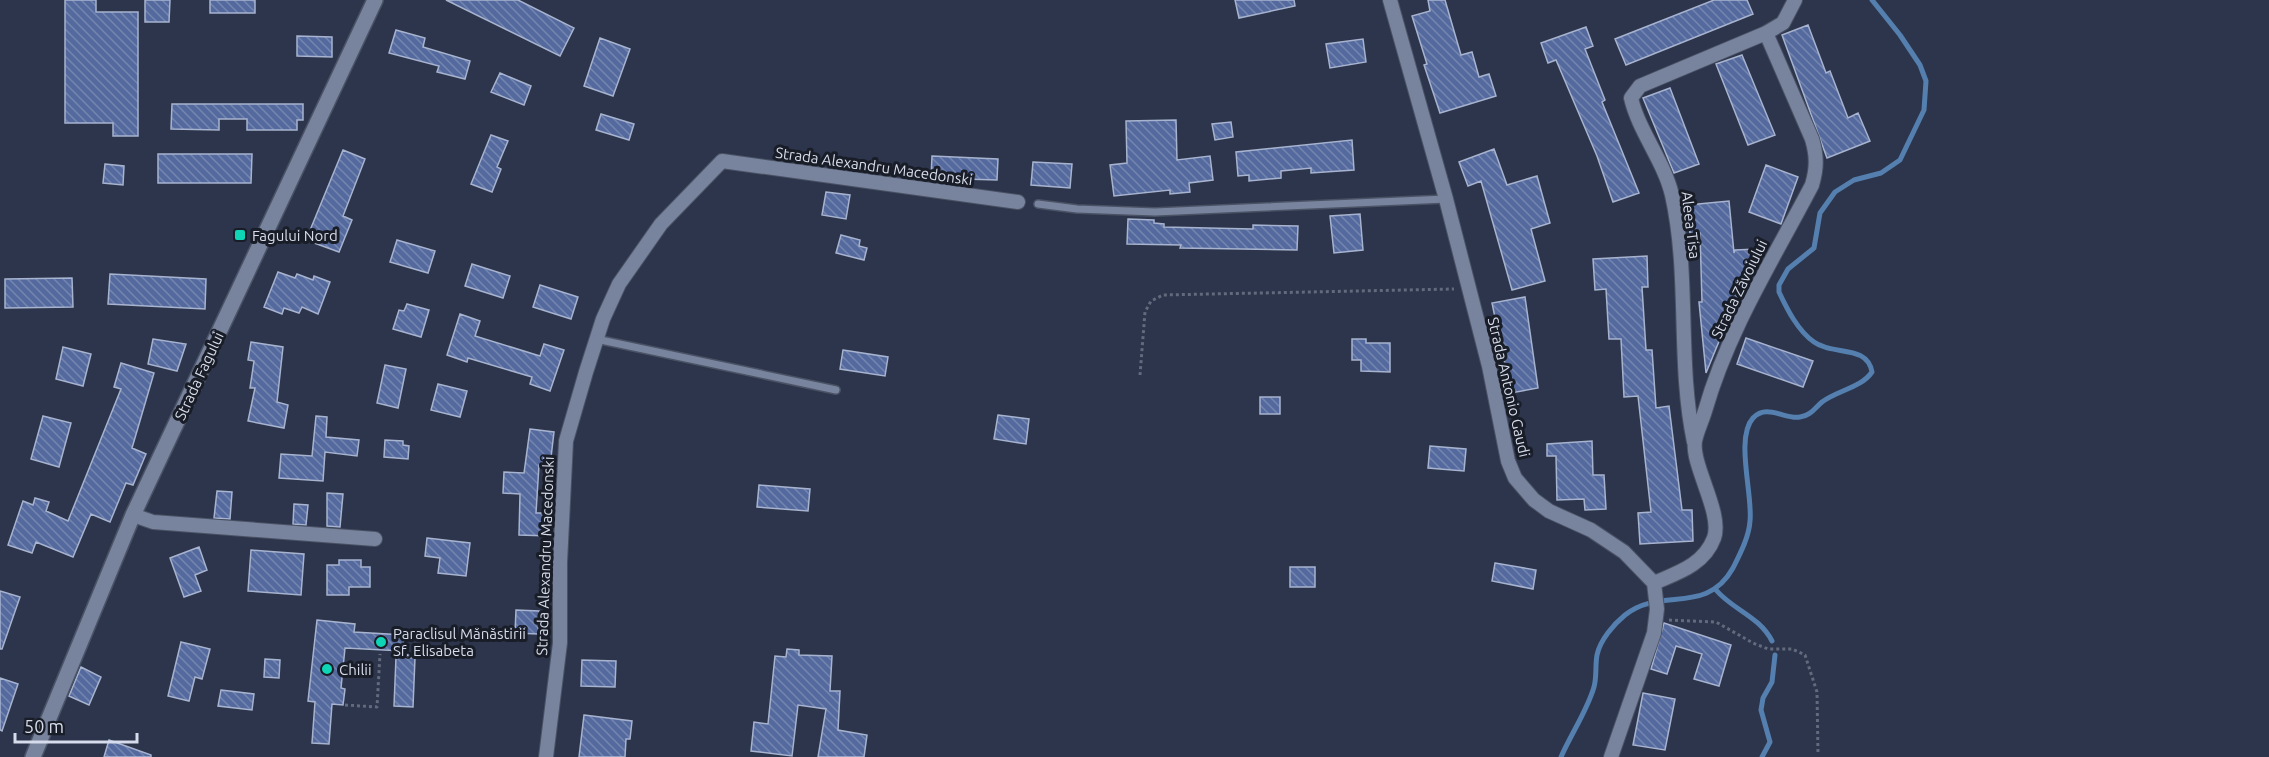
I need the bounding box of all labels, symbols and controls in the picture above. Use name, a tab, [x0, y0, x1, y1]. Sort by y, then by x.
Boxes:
street label: Strada Alexandru Macedonski	[774, 144, 974, 188]
street label: Aleea Tisa	[1678, 190, 1704, 260]
place label: Fagului Nord	[252, 227, 338, 244]
marker: Fagului Nord	[233, 228, 247, 242]
street label: Strada Zăvoiului	[1708, 237, 1770, 341]
street label: Strada Antonio Gaudi	[1485, 315, 1533, 459]
street label: Strada Fagului	[171, 329, 227, 423]
street label: Strada Alexandru Macedonski	[533, 456, 557, 656]
place label: Paraclisul Mănăstirii Sf. Elisabeta	[393, 625, 526, 659]
marker: Paraclisul Mănăstirii Sf. Elisabeta	[374, 635, 388, 649]
place label: Chilii	[339, 661, 372, 678]
marker: Chilii	[320, 662, 334, 676]
scale bar	[15, 706, 136, 744]
text: 50 m	[24, 716, 64, 736]

